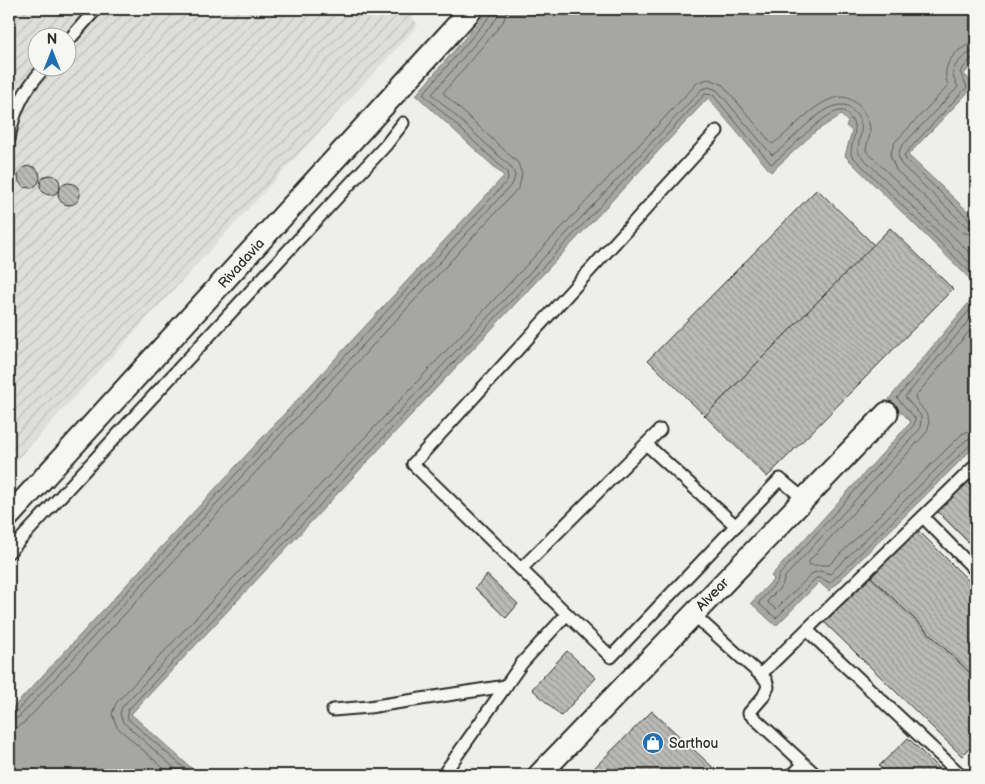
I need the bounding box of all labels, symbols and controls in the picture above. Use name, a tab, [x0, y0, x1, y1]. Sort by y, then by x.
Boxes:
north arrow	[28, 28, 78, 78]
text: N	[47, 31, 57, 48]
street label: Rivadavia	[215, 235, 268, 292]
street label: Alvear	[693, 574, 733, 614]
shop icon: Sarthou	[641, 731, 665, 755]
place label: Sarthou	[669, 735, 718, 752]

